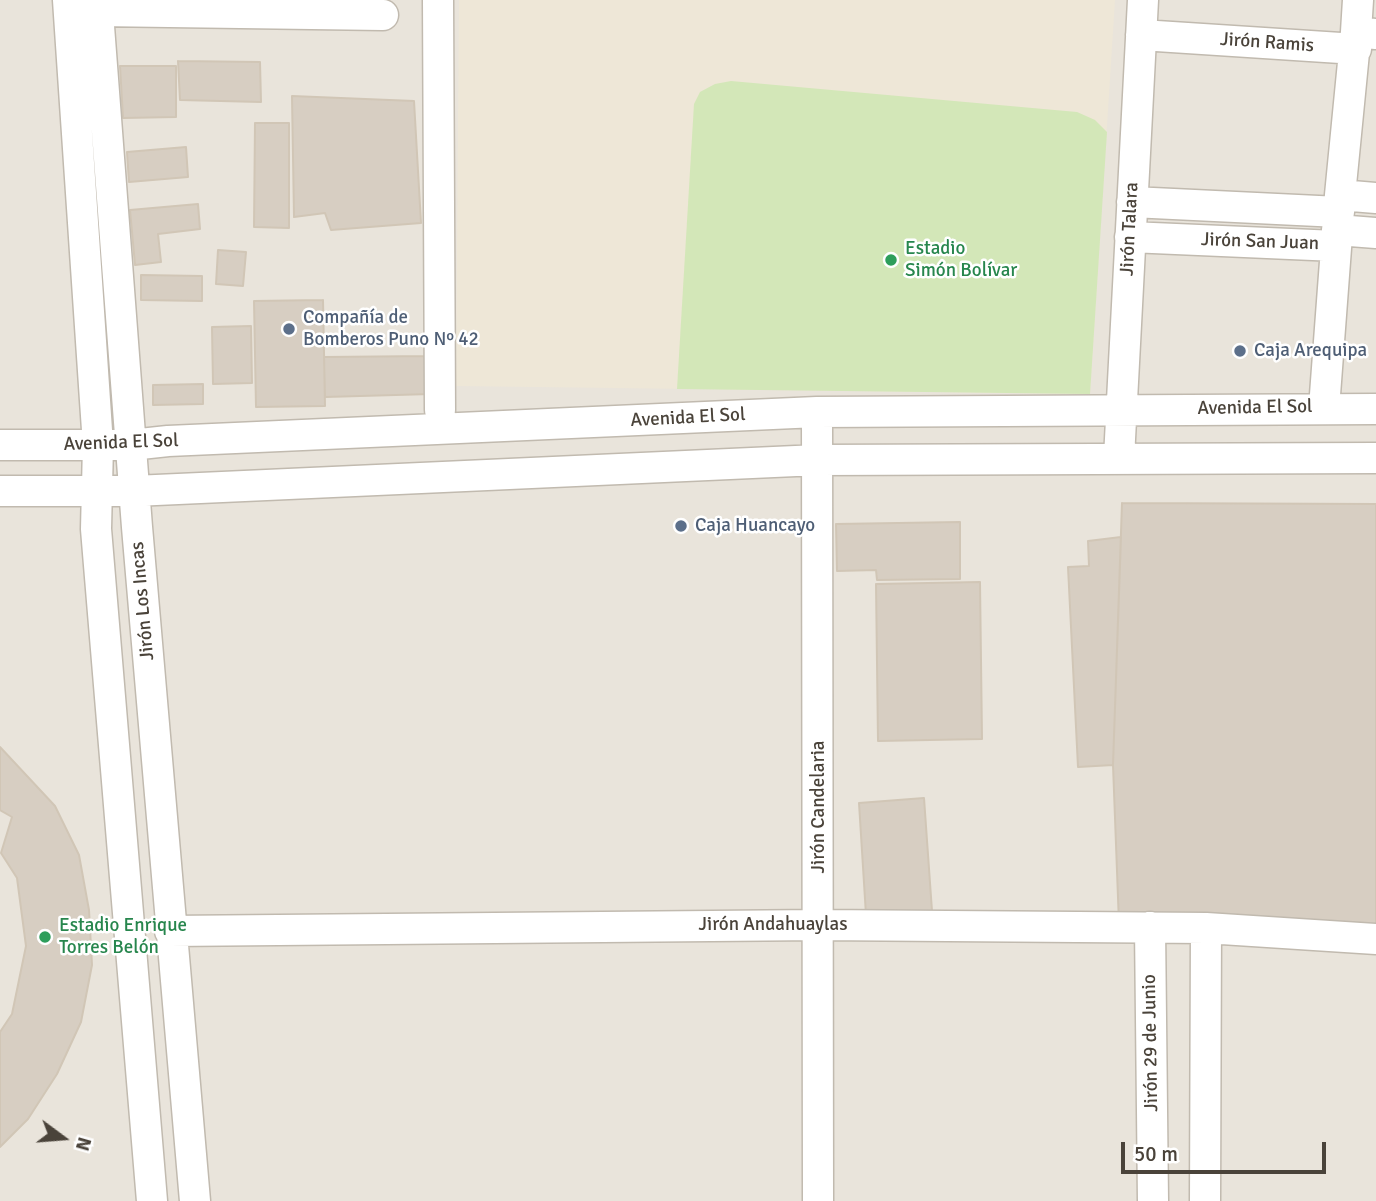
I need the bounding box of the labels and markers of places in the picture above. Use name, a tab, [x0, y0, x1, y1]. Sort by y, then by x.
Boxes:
place label: Estadio Simón Bolívar	[905, 238, 1017, 282]
marker: Estadio Simón Bolívar	[883, 252, 899, 268]
place label: Compañía de Bomberos Puno Nº 42	[303, 307, 479, 351]
marker: Compañía de Bomberos Puno Nº 42	[281, 321, 297, 337]
place label: Caja Arequipa	[1254, 340, 1367, 362]
marker: Caja Arequipa	[1232, 343, 1248, 359]
place label: Caja Huancayo	[695, 515, 815, 537]
marker: Caja Huancayo	[673, 518, 689, 534]
place label: Estadio Enrique Torres Belón	[59, 915, 187, 959]
marker: Estadio Enrique Torres Belón	[37, 929, 53, 945]

